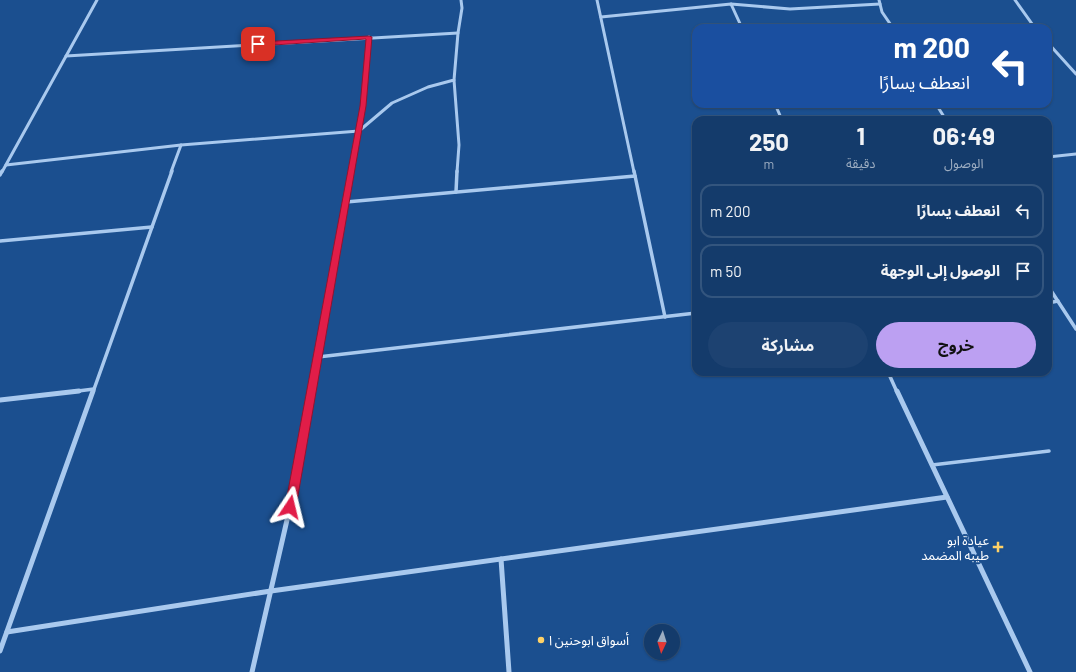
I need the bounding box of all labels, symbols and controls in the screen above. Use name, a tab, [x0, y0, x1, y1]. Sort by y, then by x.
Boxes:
pin	[241, 27, 275, 61]
text: 200 m	[893, 30, 970, 64]
icon: arrive	[247, 33, 269, 55]
icon: left	[984, 40, 1036, 92]
text: انعطف يسارًا	[879, 71, 970, 93]
text: 1	[857, 121, 865, 150]
text: 06:49	[933, 121, 995, 150]
text: 250	[749, 127, 789, 156]
text: دقيقة	[846, 155, 876, 171]
text: الوصول	[944, 155, 984, 171]
text: m	[764, 156, 774, 172]
icon: left	[1012, 200, 1034, 222]
text: انعطف يسارًا	[916, 201, 1000, 219]
text: 200 m	[710, 202, 750, 220]
icon: arrive	[1012, 260, 1034, 282]
text: الوصول إلى الوجهة	[881, 261, 1000, 279]
text: 50 m	[710, 262, 742, 280]
button: مشاركة	[708, 322, 868, 368]
button: خروج	[876, 322, 1036, 368]
position arrow	[269, 486, 311, 528]
place label: عيادة ابو طيبه المضمد	[921, 532, 989, 563]
marker: عيادة ابو طيبه المضمد	[992, 541, 1004, 553]
north arrow	[644, 624, 680, 660]
map controls	[644, 624, 680, 660]
place label: أسواق ابوحنين ا	[549, 632, 629, 649]
marker: أسواق ابوحنين ا	[536, 635, 546, 645]

